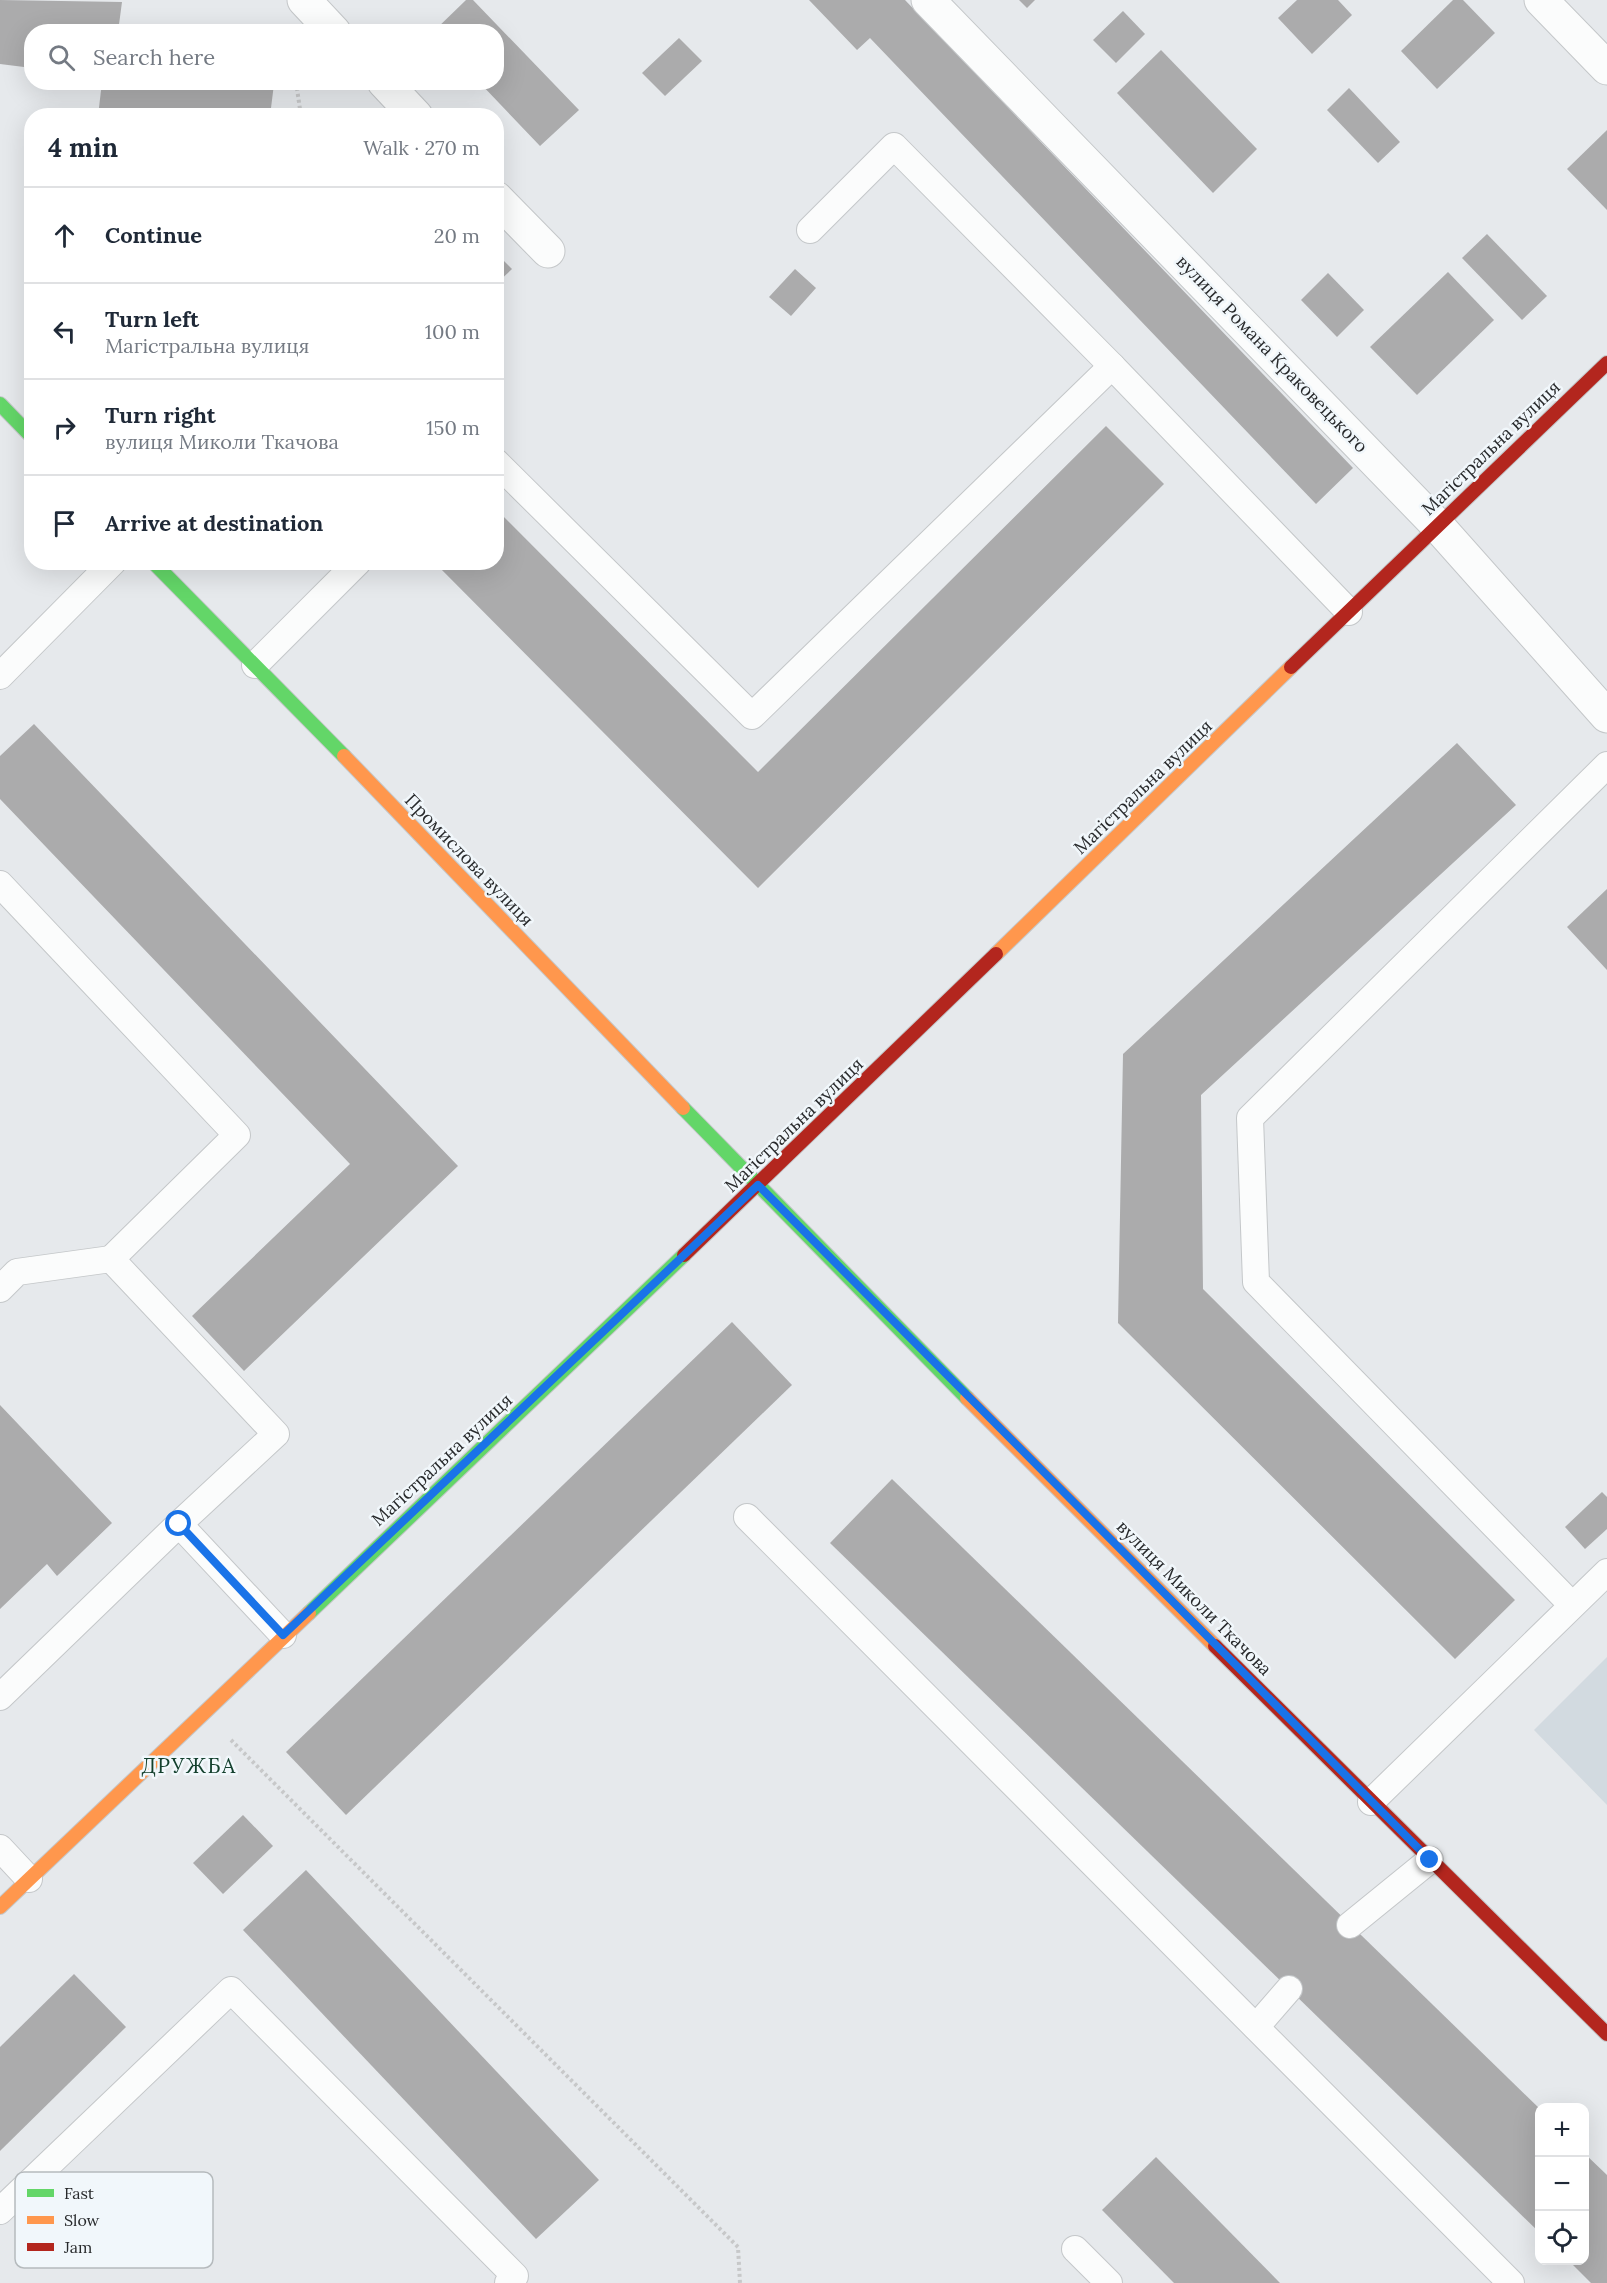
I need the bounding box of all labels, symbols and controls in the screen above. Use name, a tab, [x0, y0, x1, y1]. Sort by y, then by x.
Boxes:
search box	[24, 24, 504, 90]
icon: search	[45, 41, 78, 74]
text: Search here	[93, 43, 215, 71]
text: 4 min	[48, 131, 118, 164]
text: Walk · 270 m	[363, 135, 480, 160]
icon: ahead	[48, 219, 81, 252]
text: Continue	[105, 221, 202, 249]
text: 20 m	[434, 223, 480, 248]
street label: вулиця Романа Краковецького	[1172, 250, 1373, 457]
text: Turn left	[105, 305, 199, 333]
icon: left	[48, 315, 81, 348]
text: 100 m	[425, 319, 480, 344]
text: Магістральна вулиця	[105, 333, 309, 358]
street label: Магістральна вулиця	[1417, 375, 1565, 520]
text: Turn right	[105, 401, 216, 429]
icon: right	[48, 411, 81, 444]
text: 150 m	[426, 415, 480, 440]
text: вулиця Миколи Ткачова	[105, 429, 339, 454]
icon: arrive	[48, 507, 81, 540]
text: Arrive at destination	[105, 509, 323, 537]
street label: Магістральна вулиця	[1069, 714, 1217, 859]
street label: Промислова вулиця	[400, 789, 539, 931]
street label: Магістральна вулиця	[720, 1052, 868, 1197]
street label: Магістральна вулиця	[367, 1389, 517, 1531]
route start	[165, 1510, 191, 1536]
street label: вулиця Миколи Ткачова	[1112, 1515, 1277, 1680]
district label: ДРУЖБА	[141, 1752, 237, 1779]
route end	[1416, 1846, 1442, 1872]
map controls	[1535, 2103, 1589, 2265]
button: +	[1535, 2103, 1589, 2157]
button: −	[1535, 2157, 1589, 2211]
legend	[15, 2172, 213, 2268]
text: Fast	[64, 2183, 95, 2203]
text: Slow	[64, 2210, 100, 2230]
button: locate	[1535, 2211, 1589, 2265]
text: Jam	[63, 2237, 92, 2257]

